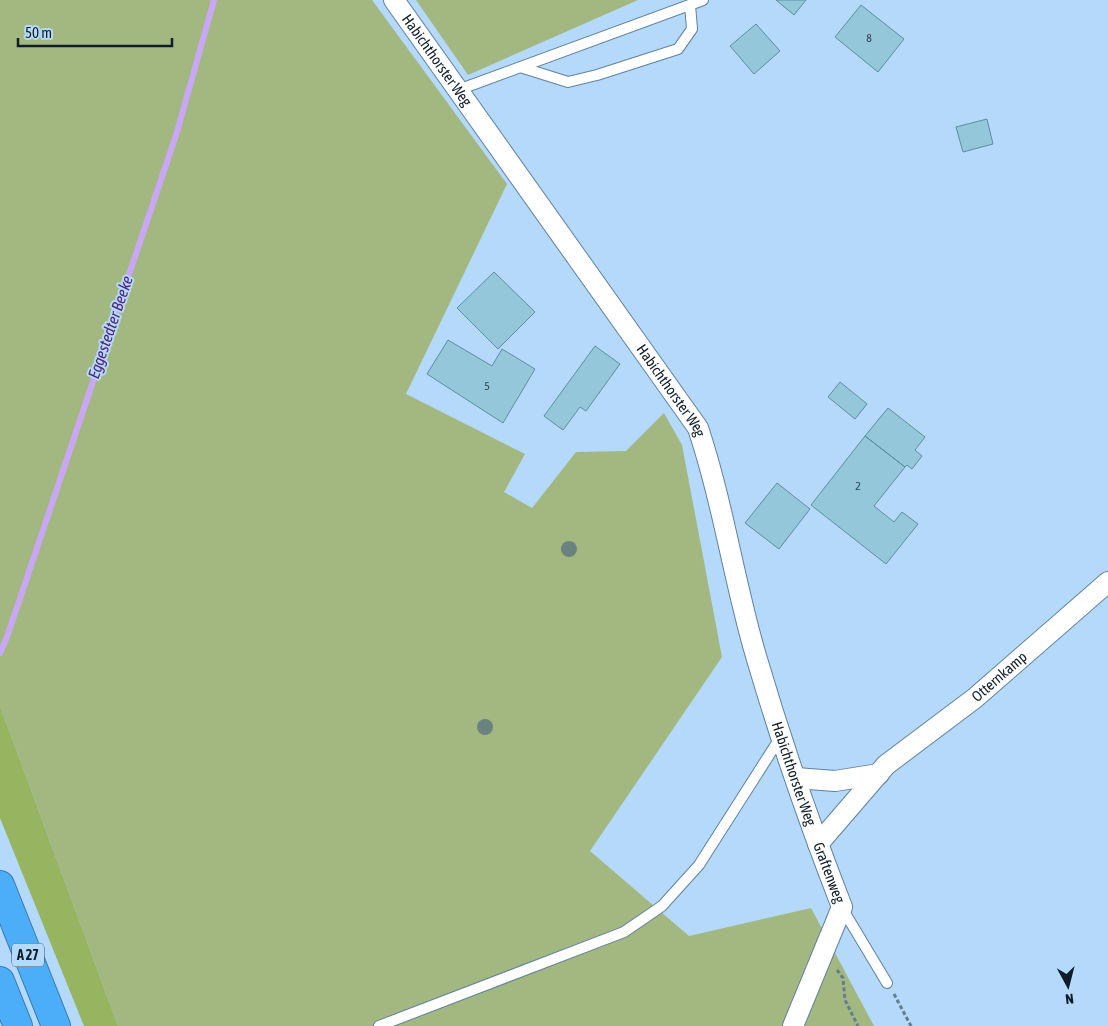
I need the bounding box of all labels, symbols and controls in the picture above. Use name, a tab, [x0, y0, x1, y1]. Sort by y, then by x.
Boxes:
street label: Habichthorster Weg	[399, 11, 476, 110]
scale bar	[18, 15, 171, 47]
text: 50 m	[25, 24, 52, 41]
house number: 8	[866, 31, 872, 45]
water label: Eggestedter Beeke	[84, 273, 137, 381]
street label: Habichthorster Weg	[633, 341, 709, 439]
house number: 5	[484, 379, 490, 393]
house number: 2	[855, 479, 861, 493]
street label: Otternkamp	[968, 648, 1030, 705]
street label: Habichthorster Weg	[769, 720, 820, 828]
street label: Graftenweg	[810, 840, 849, 906]
road number: A 27	[12, 944, 44, 966]
north arrow	[1043, 961, 1093, 1011]
text: N	[1065, 990, 1075, 1007]

